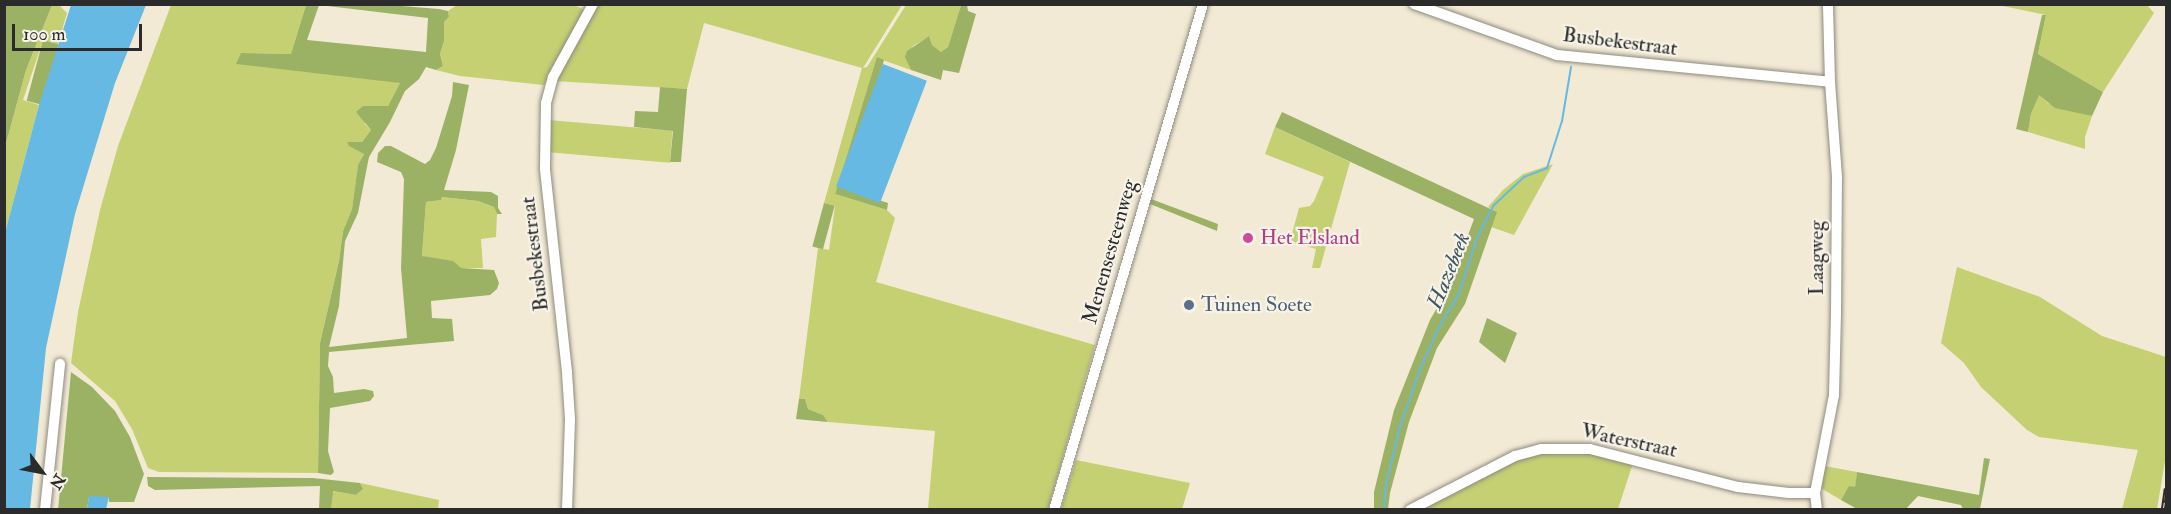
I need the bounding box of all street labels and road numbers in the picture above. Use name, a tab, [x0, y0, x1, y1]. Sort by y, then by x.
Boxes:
street label: Busbekestraat	[1561, 22, 1679, 62]
street label: Menensesteenweg	[1077, 177, 1143, 327]
street label: Busbekestraat	[515, 195, 555, 313]
street label: Laagweg	[1804, 221, 1830, 295]
street label: Waterstraat	[1579, 419, 1679, 463]

